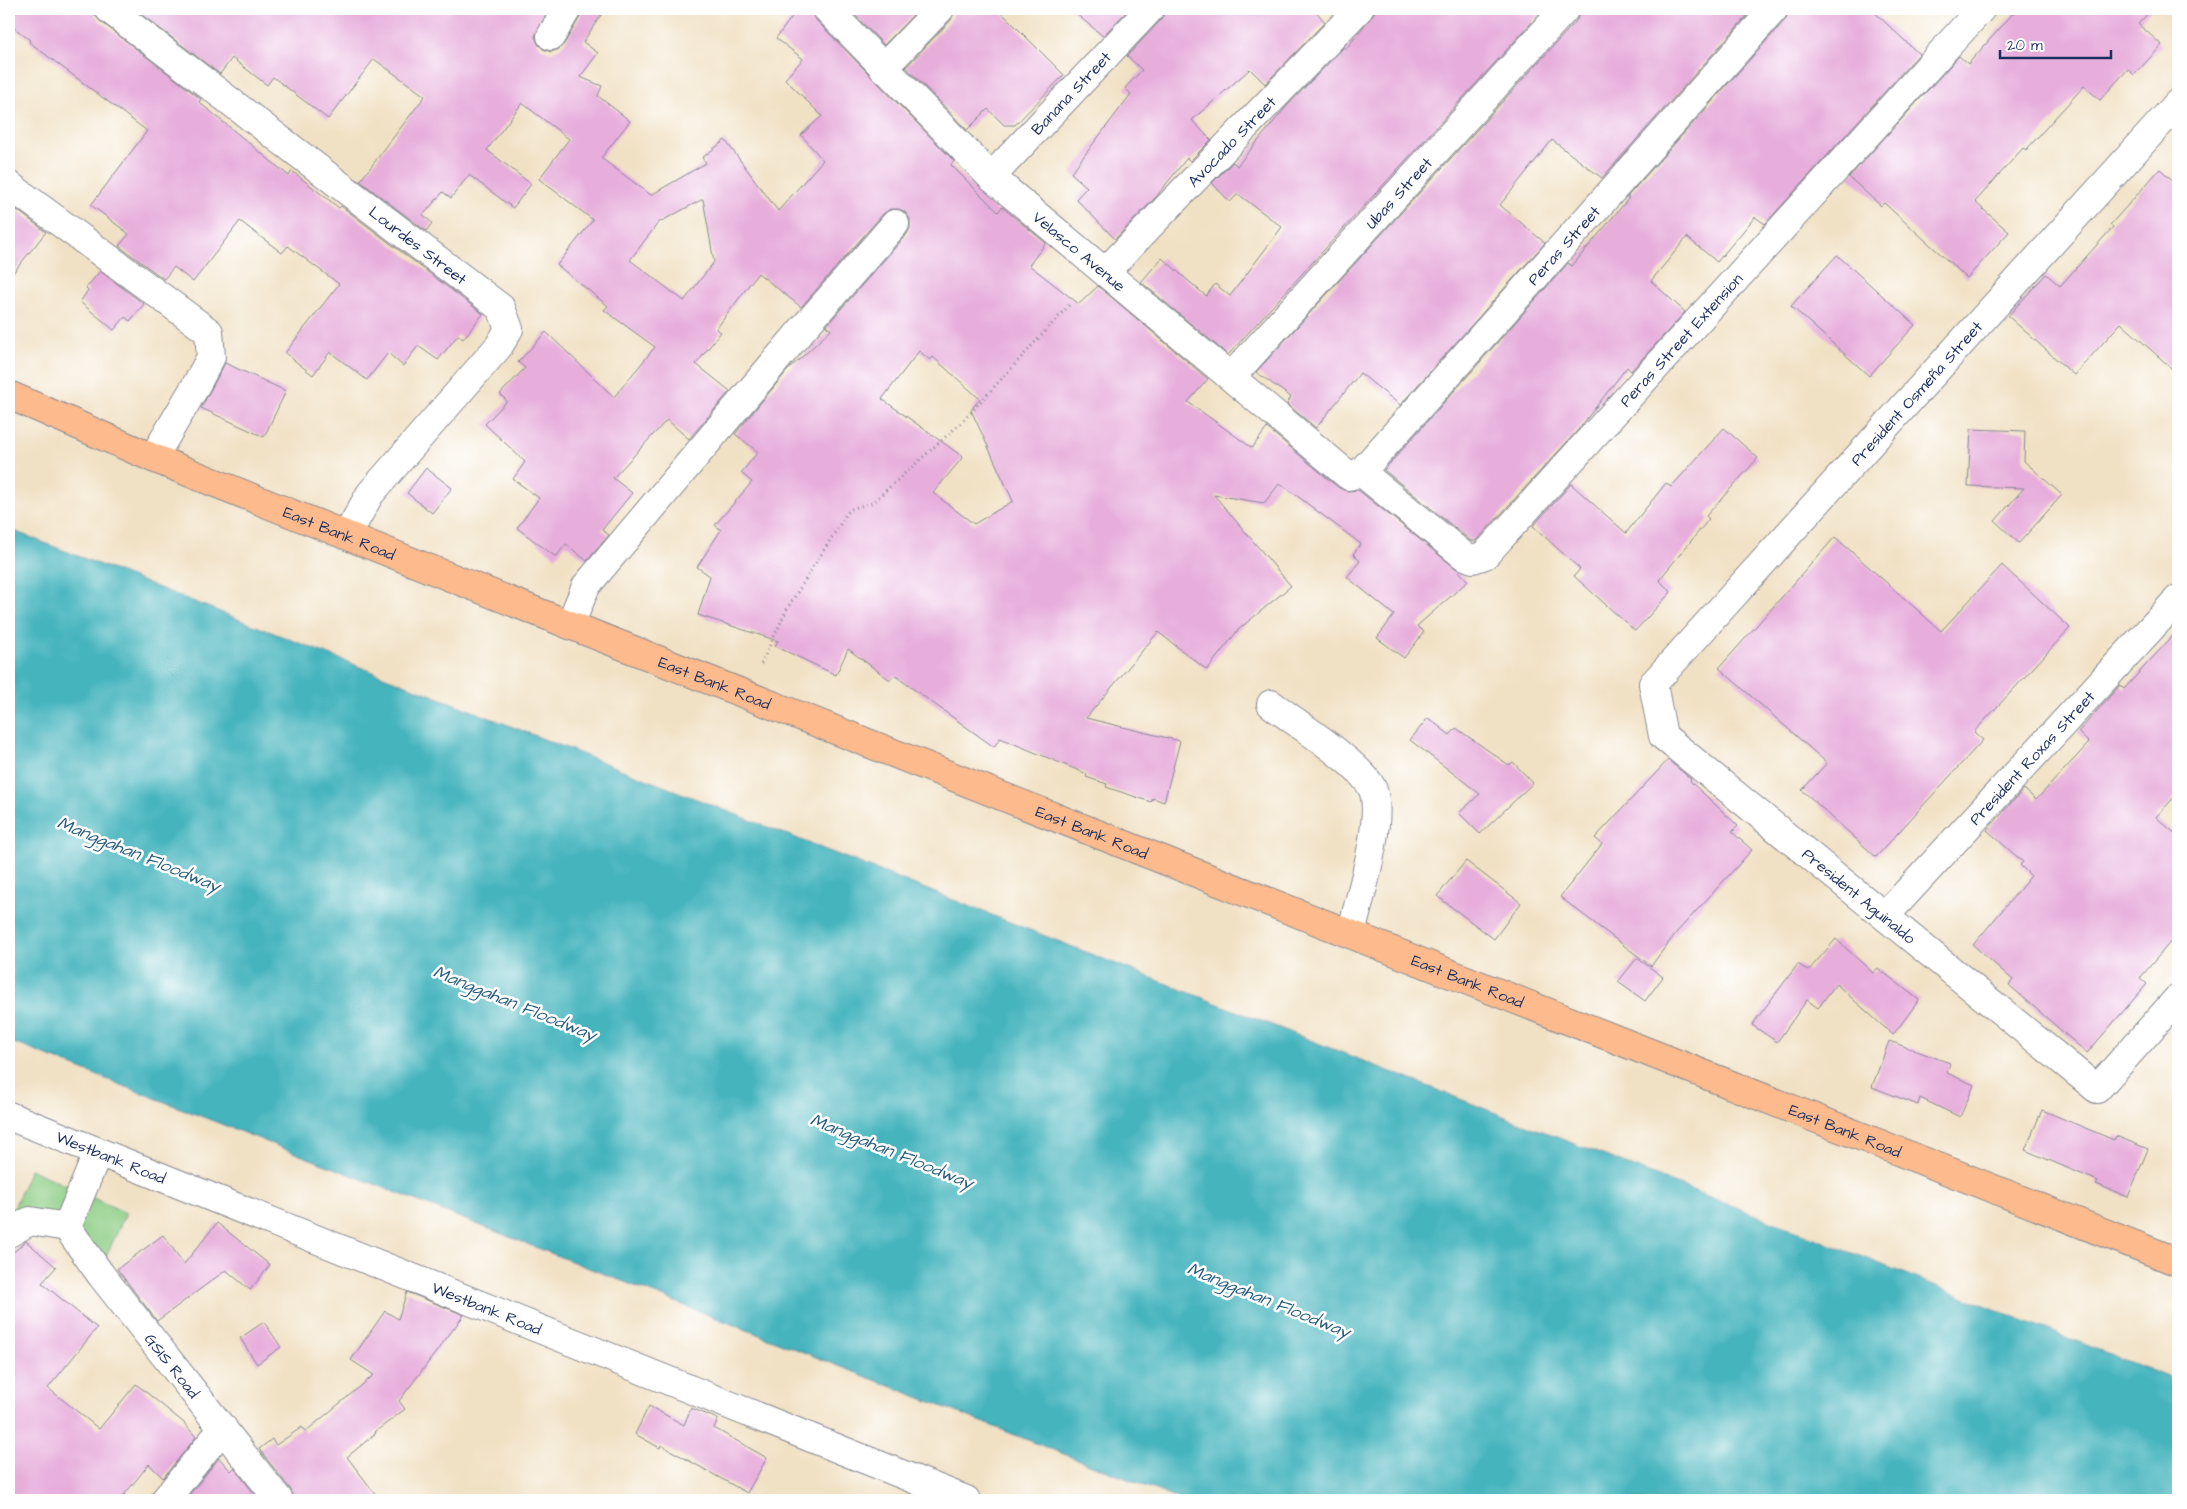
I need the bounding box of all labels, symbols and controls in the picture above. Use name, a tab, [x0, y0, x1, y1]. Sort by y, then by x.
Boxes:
scale bar	[2000, 28, 2111, 60]
text: 20 m	[2007, 35, 2043, 56]
street label: Banana Street	[1027, 46, 1117, 140]
street label: Avocado Street	[1183, 91, 1282, 192]
street label: Ubas Street	[1361, 152, 1438, 234]
street label: Lourdes Street	[364, 201, 472, 290]
street label: Peras Street	[1523, 201, 1606, 290]
street label: Velasco Avenue	[1028, 206, 1130, 297]
street label: Peras Street Extension	[1615, 269, 1748, 412]
street label: President Osmeña Street	[1846, 316, 1988, 471]
street label: East Bank Road	[280, 501, 398, 566]
street label: East Bank Road	[655, 651, 774, 715]
street label: President Roxas Street	[1965, 686, 2100, 830]
street label: East Bank Road	[1032, 801, 1151, 865]
water label: Manggahan Floodway	[53, 810, 226, 900]
street label: President Aguinaldo	[1797, 843, 1920, 949]
street label: East Bank Road	[1408, 949, 1527, 1014]
water label: Manggahan Floodway	[429, 959, 602, 1049]
street label: East Bank Road	[1785, 1099, 1904, 1163]
water label: Manggahan Floodway	[806, 1107, 979, 1197]
street label: Westbank Road	[53, 1126, 169, 1190]
water label: Manggahan Floodway	[1183, 1256, 1356, 1346]
street label: Westbank Road	[429, 1277, 545, 1341]
street label: GSIS Road	[139, 1329, 204, 1403]

